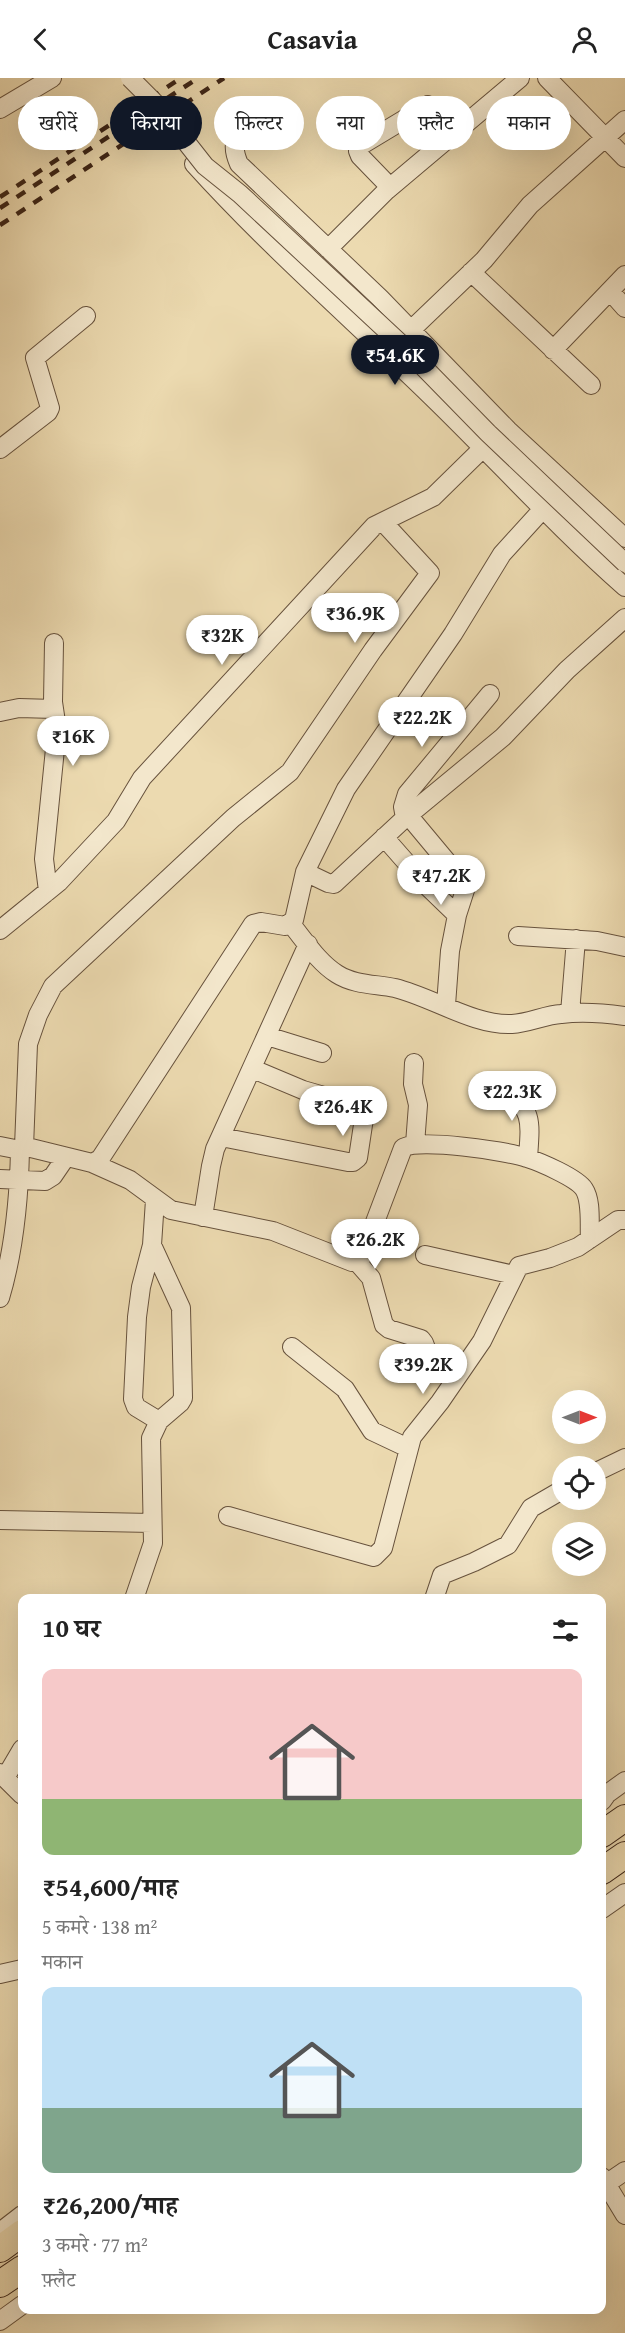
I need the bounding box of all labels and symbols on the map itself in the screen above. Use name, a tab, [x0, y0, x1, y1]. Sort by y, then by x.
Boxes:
pin: ₹54.6K	[346, 335, 444, 386]
pin: ₹36.9K	[306, 593, 404, 644]
pin: ₹32K	[186, 615, 258, 666]
pin: ₹22.2K	[373, 697, 471, 748]
pin: ₹16K	[37, 716, 109, 767]
pin: ₹47.2K	[392, 855, 490, 906]
pin: ₹22.3K	[463, 1071, 561, 1122]
pin: ₹26.4K	[294, 1086, 392, 1137]
pin: ₹26.2K	[326, 1219, 424, 1270]
pin: ₹39.2K	[374, 1344, 472, 1395]
north arrow	[552, 1390, 606, 1444]

